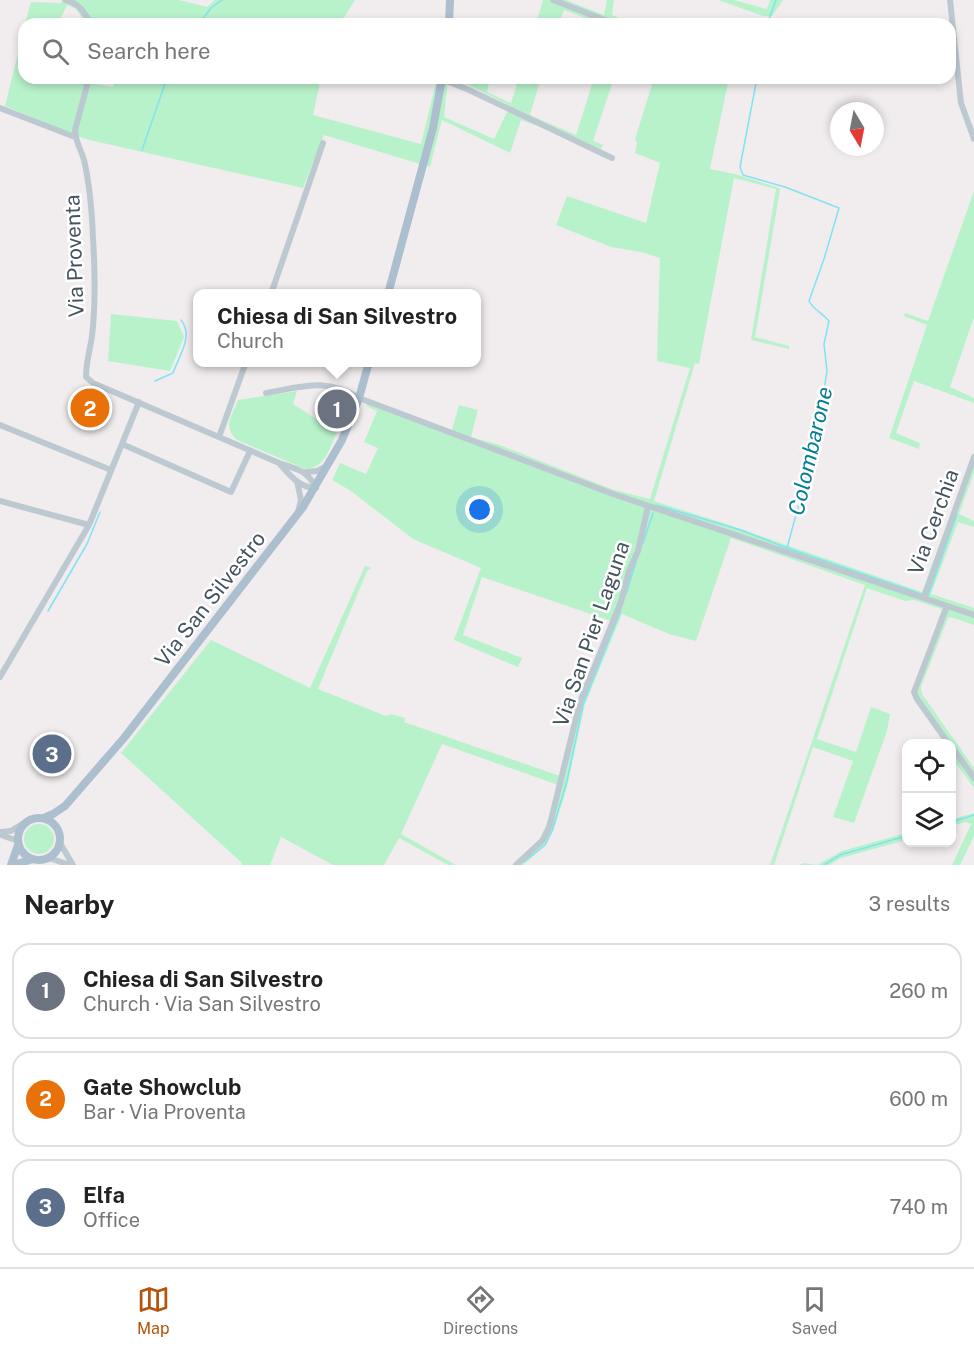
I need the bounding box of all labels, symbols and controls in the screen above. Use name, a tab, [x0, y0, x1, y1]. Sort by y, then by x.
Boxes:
search box	[18, 18, 956, 84]
icon: search	[39, 35, 72, 68]
text: Search here	[87, 38, 211, 64]
north arrow	[830, 102, 884, 156]
street label: Via Proventa	[59, 194, 89, 318]
popup	[193, 289, 481, 367]
text: Chiesa di San Silvestro	[217, 303, 457, 329]
text: Church	[217, 329, 284, 353]
water label: Colombarone	[783, 384, 837, 518]
pin: 2	[70, 386, 110, 430]
pin: 1	[318, 386, 356, 432]
street label: Via Cerchia	[902, 466, 964, 578]
your location	[465, 495, 494, 524]
street label: Via San Silvestro	[149, 526, 271, 672]
street label: Via San Pier Laguna	[547, 538, 635, 730]
pin: 3	[32, 732, 72, 777]
map controls	[902, 739, 956, 847]
button: locate	[902, 739, 956, 793]
button: layers	[902, 793, 956, 847]
text: Nearby	[24, 889, 114, 920]
text: 3 results	[869, 892, 950, 916]
text: Chiesa di San Silvestro	[83, 966, 323, 992]
text: 1	[41, 979, 50, 1003]
text: 260 m	[889, 979, 948, 1003]
text: Church · Via San Silvestro	[83, 992, 321, 1016]
text: Gate Showclub	[83, 1074, 241, 1100]
text: 2	[39, 1087, 52, 1111]
text: 600 m	[889, 1087, 948, 1111]
text: Bar · Via Proventa	[83, 1100, 246, 1124]
text: Elfa	[83, 1182, 125, 1208]
text: 3	[39, 1195, 52, 1219]
text: 740 m	[890, 1195, 948, 1219]
text: Office	[83, 1208, 140, 1232]
tab: Map	[137, 1283, 170, 1338]
tab: Directions	[443, 1283, 518, 1338]
tab: Saved	[792, 1283, 837, 1338]

